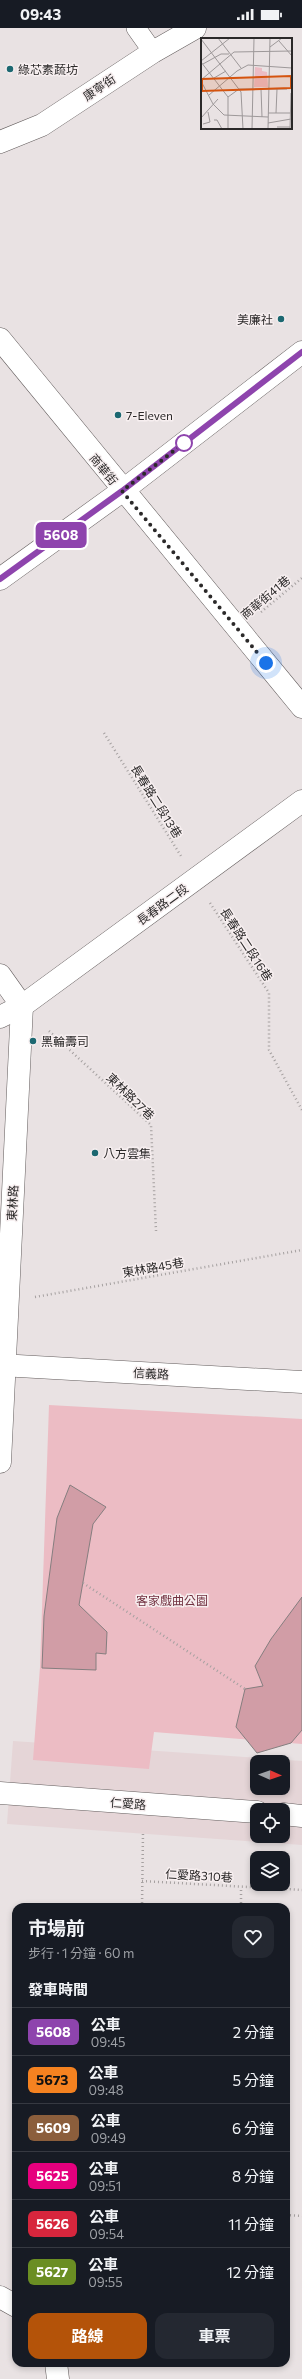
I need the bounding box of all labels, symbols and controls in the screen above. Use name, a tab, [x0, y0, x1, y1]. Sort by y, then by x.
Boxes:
text: 09:43	[20, 5, 61, 23]
inset map	[201, 38, 292, 129]
place label: 綠芯素蔬坊	[18, 62, 78, 76]
marker: 綠芯素蔬坊	[5, 64, 15, 74]
street label: 康寧街	[80, 71, 118, 103]
place label: 美廉社	[237, 312, 273, 326]
marker: 美廉社	[276, 314, 286, 324]
place label: 7-Eleven	[126, 408, 173, 422]
marker: 7-Eleven	[113, 410, 123, 420]
unlabelled marker	[175, 434, 193, 452]
street label: 商華街	[87, 451, 121, 487]
line badge: 5608	[33, 522, 89, 548]
text: 5608	[44, 526, 78, 543]
street label: 商華街41巷	[238, 572, 292, 622]
your location	[256, 653, 276, 673]
street label: 長春路二段13巷	[129, 762, 185, 840]
street label: 長春路二段	[134, 881, 190, 927]
street label: 長春路二段16巷	[218, 905, 276, 983]
place label: 黑輪壽司	[41, 1034, 89, 1048]
marker: 黑輪壽司	[28, 1036, 38, 1046]
street label: 東林路27巷	[104, 1070, 158, 1122]
place label: 八方雲集	[103, 1146, 151, 1160]
marker: 八方雲集	[90, 1148, 100, 1158]
street label: 東林路	[4, 1185, 20, 1221]
street label: 東林路45巷	[121, 1255, 185, 1279]
street label: 信義路	[133, 1365, 169, 1381]
park label: 客家戲曲公園	[136, 1593, 208, 1607]
north arrow	[250, 1755, 290, 1795]
map controls	[250, 1755, 290, 1891]
street label: 仁愛路	[110, 1795, 146, 1811]
button: locate	[250, 1803, 290, 1843]
button: layers	[250, 1851, 290, 1891]
street label: 仁愛路310巷	[165, 1866, 233, 1884]
text: 市場前	[28, 1916, 85, 1939]
button: heart	[232, 1916, 274, 1958]
text: 步行 · 1 分鐘 · 60 m	[28, 1945, 134, 1961]
text: 發車時間	[28, 1980, 88, 1998]
text: 公車	[91, 2015, 121, 2033]
text: 5608	[36, 2023, 71, 2040]
text: 2 分鐘	[233, 2023, 274, 2041]
text: 09:45	[91, 2034, 125, 2050]
text: 公車	[89, 2063, 119, 2081]
text: 5673	[36, 2071, 69, 2088]
text: 5 分鐘	[233, 2071, 274, 2089]
text: 09:48	[89, 2082, 124, 2098]
text: 公車	[91, 2111, 121, 2129]
text: 5609	[36, 2119, 71, 2136]
text: 6 分鐘	[232, 2119, 274, 2137]
text: 09:49	[91, 2130, 126, 2146]
text: 公車	[89, 2159, 119, 2177]
text: 5625	[36, 2167, 69, 2184]
text: 8 分鐘	[232, 2167, 274, 2185]
text: 09:51	[89, 2178, 121, 2194]
text: 公車	[89, 2207, 119, 2225]
text: 5626	[36, 2215, 69, 2232]
text: 11 分鐘	[228, 2215, 274, 2233]
text: 09:54	[89, 2226, 124, 2242]
text: 公車	[88, 2255, 118, 2273]
text: 5627	[36, 2263, 68, 2280]
text: 12 分鐘	[226, 2263, 274, 2281]
text: 09:55	[88, 2274, 123, 2290]
button: 路線	[28, 2313, 147, 2359]
button: 車票	[155, 2313, 274, 2359]

